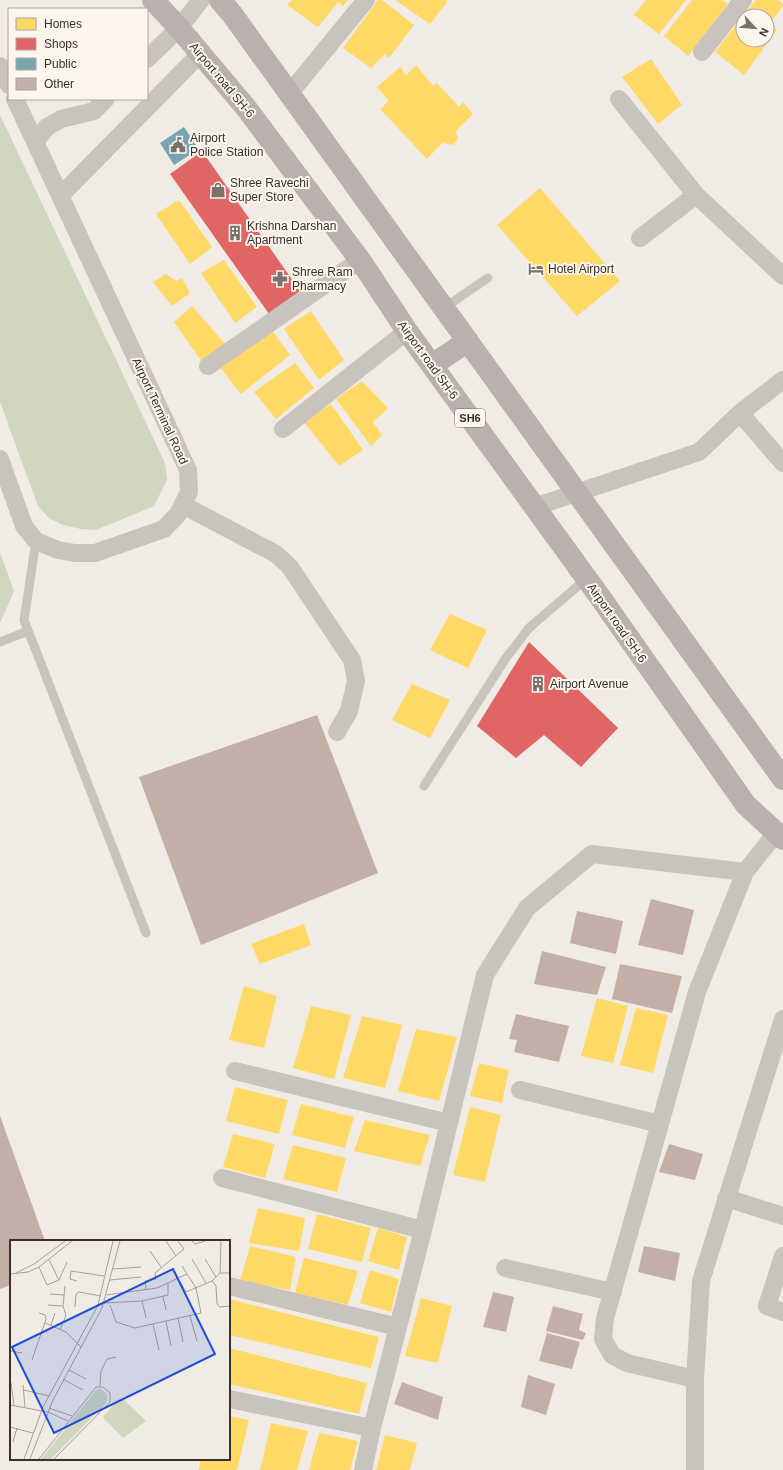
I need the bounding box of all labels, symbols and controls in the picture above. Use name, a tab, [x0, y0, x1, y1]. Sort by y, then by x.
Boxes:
legend	[8, 8, 148, 100]
north arrow	[735, 8, 775, 48]
text: Homes	[44, 17, 82, 31]
text: N	[757, 26, 771, 39]
text: Shops	[44, 37, 78, 51]
street label: Airport road SH-6	[187, 40, 258, 121]
text: Public	[44, 57, 77, 71]
text: Other	[44, 77, 74, 91]
place label: Airport Police Station	[190, 131, 263, 159]
public building icon: Airport Police Station	[169, 136, 187, 154]
place label: Shree Ravechi Super Store	[230, 176, 309, 204]
shop icon: Shree Ravechi Super Store	[209, 181, 227, 199]
place label: Krishna Darshan Apartment	[247, 219, 336, 247]
building icon: Krishna Darshan Apartment	[226, 224, 244, 242]
hotel icon: Hotel Airport	[527, 260, 545, 278]
place label: Hotel Airport	[548, 262, 615, 276]
place label: Shree Ram Pharmacy	[292, 265, 353, 293]
pharmacy icon: Shree Ram Pharmacy	[271, 270, 289, 288]
street label: Airport road SH-6	[395, 318, 461, 402]
street label: Airport Terminal Road	[129, 356, 191, 466]
road number: SH6	[455, 409, 485, 427]
street label: Airport road SH-6	[584, 581, 650, 666]
building icon: Airport Avenue	[529, 675, 547, 693]
place label: Airport Avenue	[550, 677, 629, 691]
inset map	[10, 1240, 230, 1460]

